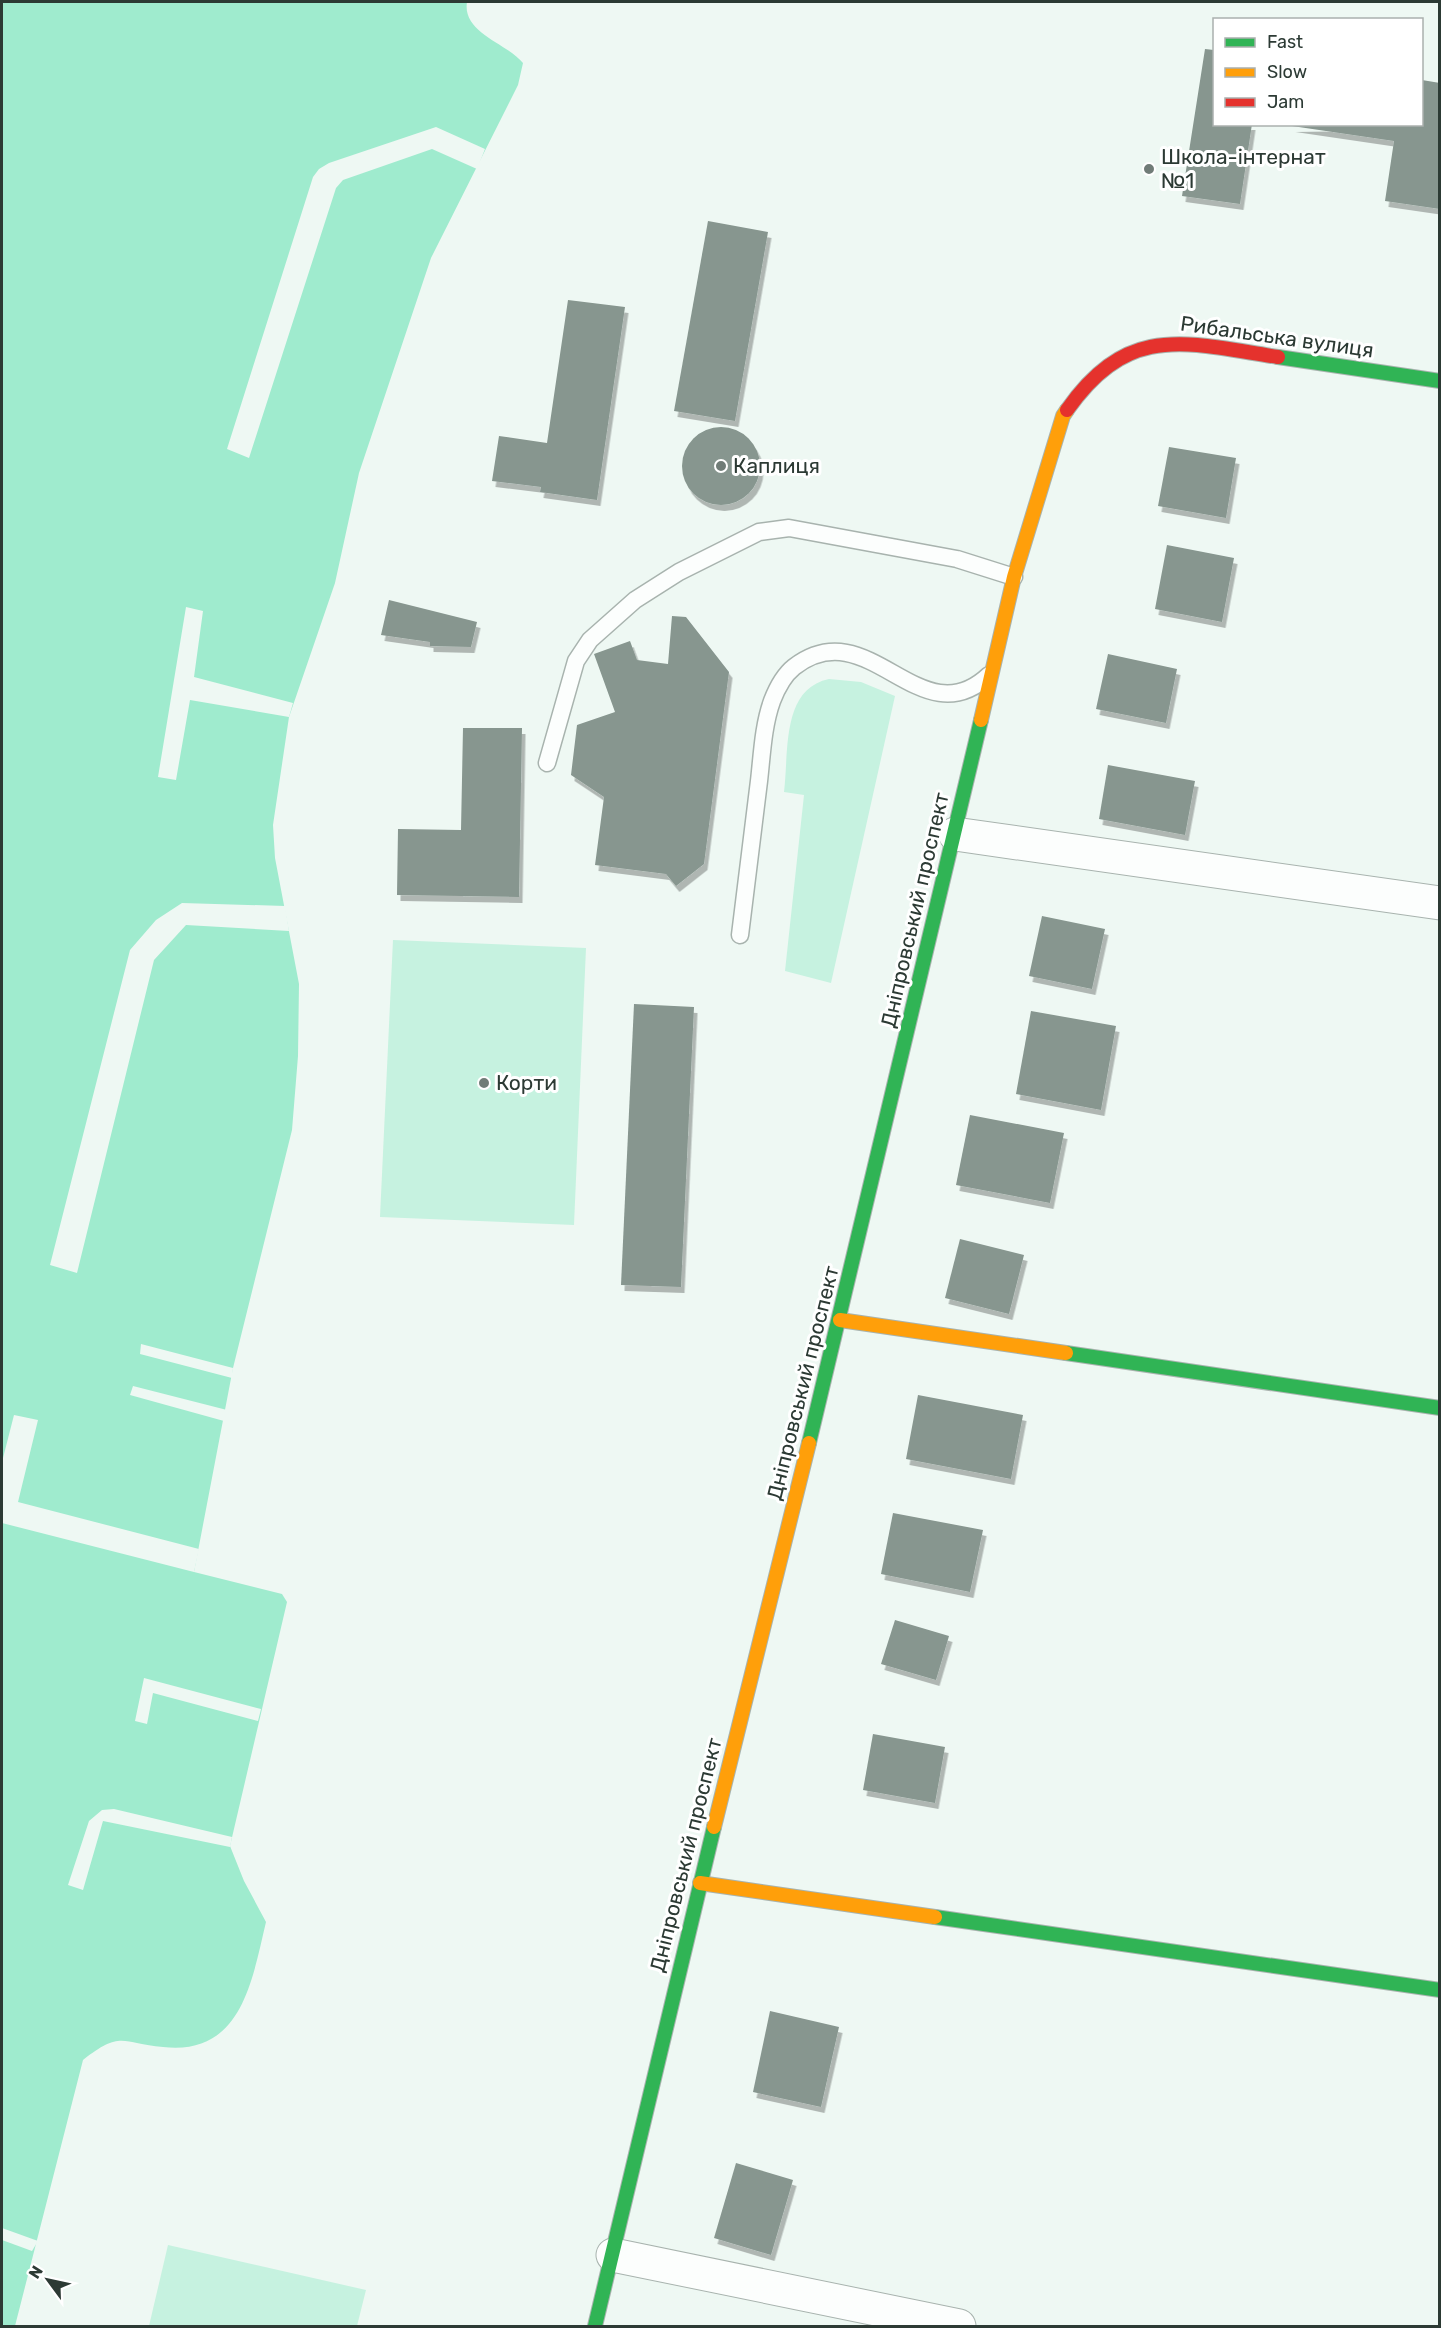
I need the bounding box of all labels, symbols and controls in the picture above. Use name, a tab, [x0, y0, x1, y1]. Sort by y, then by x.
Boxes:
legend	[1213, 18, 1423, 126]
text: Fast	[1267, 31, 1303, 53]
text: Slow	[1267, 61, 1307, 83]
text: Jam	[1267, 91, 1304, 113]
place label: Школа-інтернат №1	[1161, 144, 1326, 193]
marker: Школа-інтернат №1	[1142, 162, 1156, 176]
street label: Рибальська вулиця	[1179, 311, 1375, 362]
place label: Каплиця	[733, 453, 820, 478]
marker: Каплиця	[714, 459, 728, 473]
street label: Дніпровський проспект	[875, 790, 954, 1030]
place label: Корти	[496, 1070, 557, 1095]
marker: Корти	[477, 1076, 491, 1090]
street label: Дніпровський проспект	[761, 1263, 844, 1503]
street label: Дніпровський проспект	[644, 1735, 727, 1975]
north arrow	[18, 2250, 78, 2310]
text: N	[25, 2262, 47, 2282]

